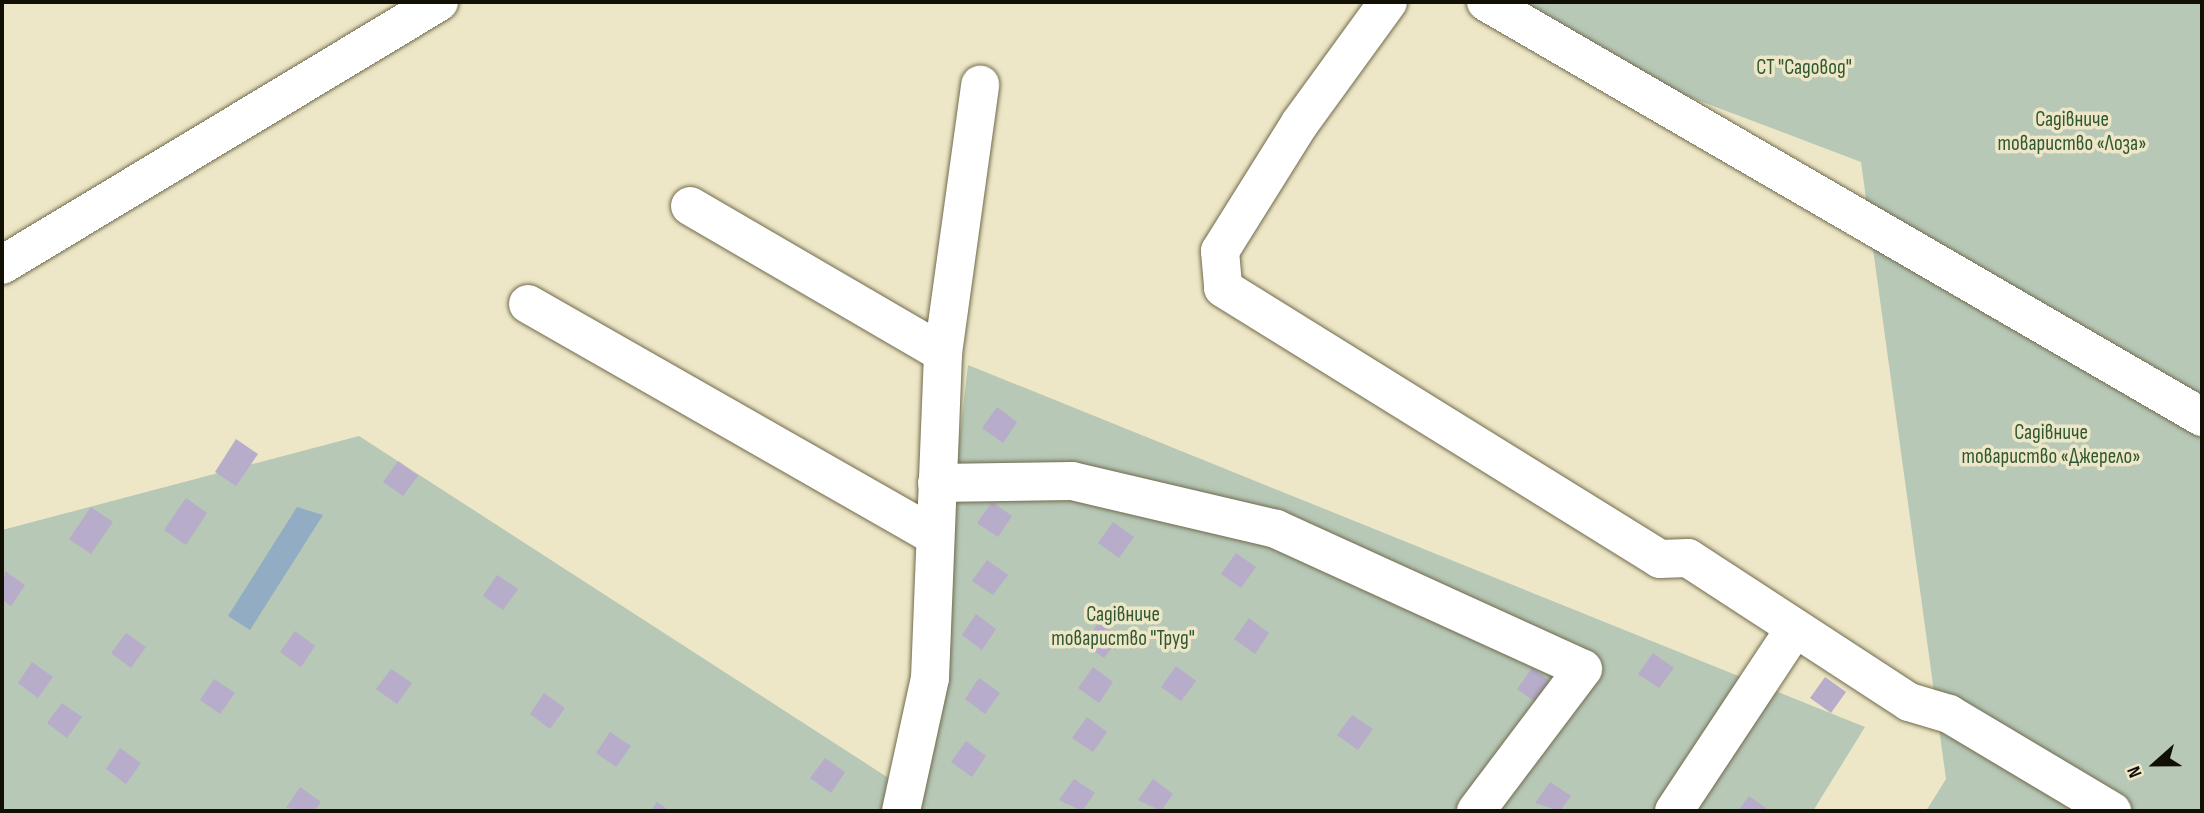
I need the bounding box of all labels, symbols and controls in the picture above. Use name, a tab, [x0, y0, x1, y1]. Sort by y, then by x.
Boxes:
park label: СТ "Садовод"	[1756, 55, 1852, 81]
park label: Садівниче товариство «Лоза»	[1997, 107, 2147, 157]
park label: Садівниче товариство «Джерело»	[1962, 420, 2140, 470]
park label: Садівниче товариство "Труд"	[1051, 602, 1195, 652]
north arrow	[2120, 729, 2190, 799]
text: N	[2122, 763, 2147, 781]

